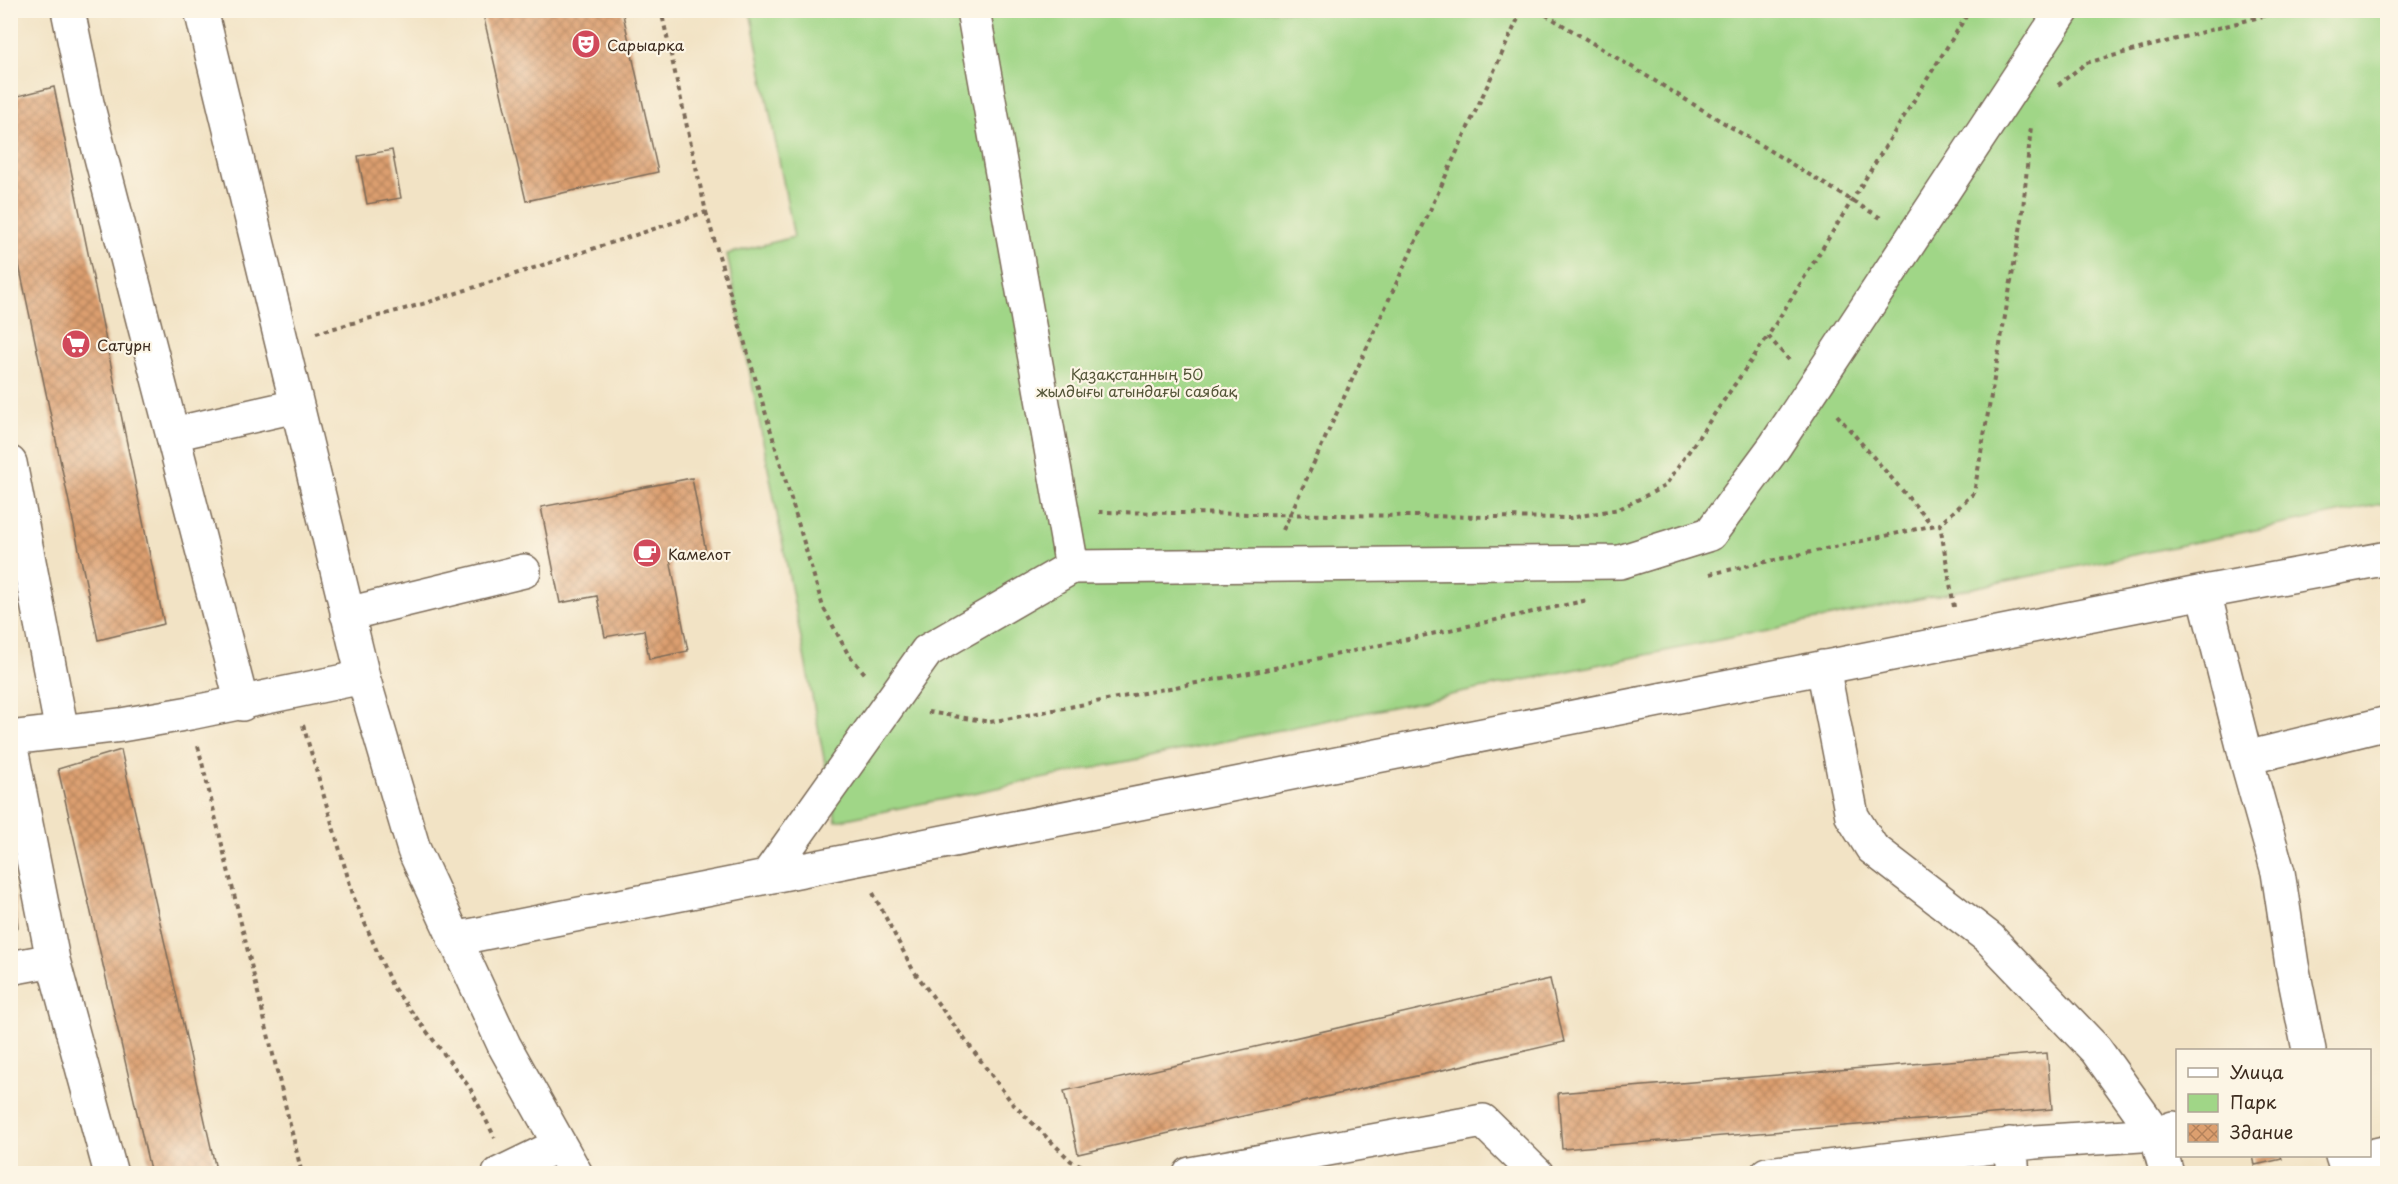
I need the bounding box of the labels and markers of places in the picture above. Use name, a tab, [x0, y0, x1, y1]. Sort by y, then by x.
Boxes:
theatre icon: Сарыарка	[570, 28, 602, 60]
place label: Сарыарка	[607, 33, 685, 56]
supermarket icon: Сатурн	[60, 328, 92, 360]
place label: Сатурн	[97, 333, 151, 356]
cafe icon: Камелот	[631, 537, 663, 569]
place label: Камелот	[668, 542, 731, 565]

